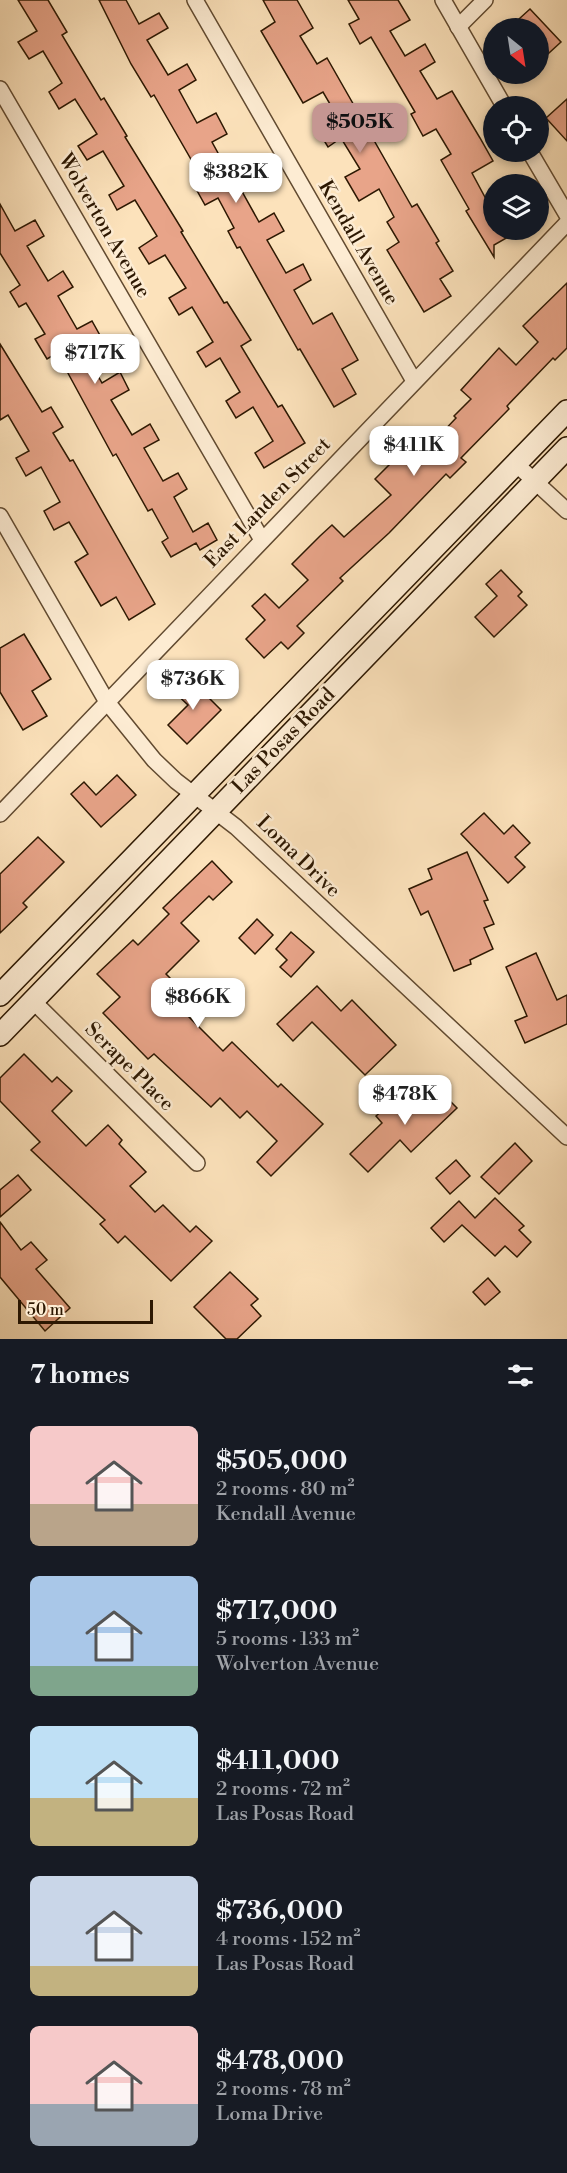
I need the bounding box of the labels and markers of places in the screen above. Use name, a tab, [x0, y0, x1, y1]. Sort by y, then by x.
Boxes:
pin: $505K	[318, 103, 402, 154]
pin: $382K	[194, 153, 278, 204]
pin: $717K	[53, 334, 137, 385]
pin: $411K	[372, 426, 456, 477]
pin: $736K	[151, 660, 235, 711]
pin: $866K	[156, 978, 240, 1029]
pin: $478K	[363, 1075, 447, 1126]

